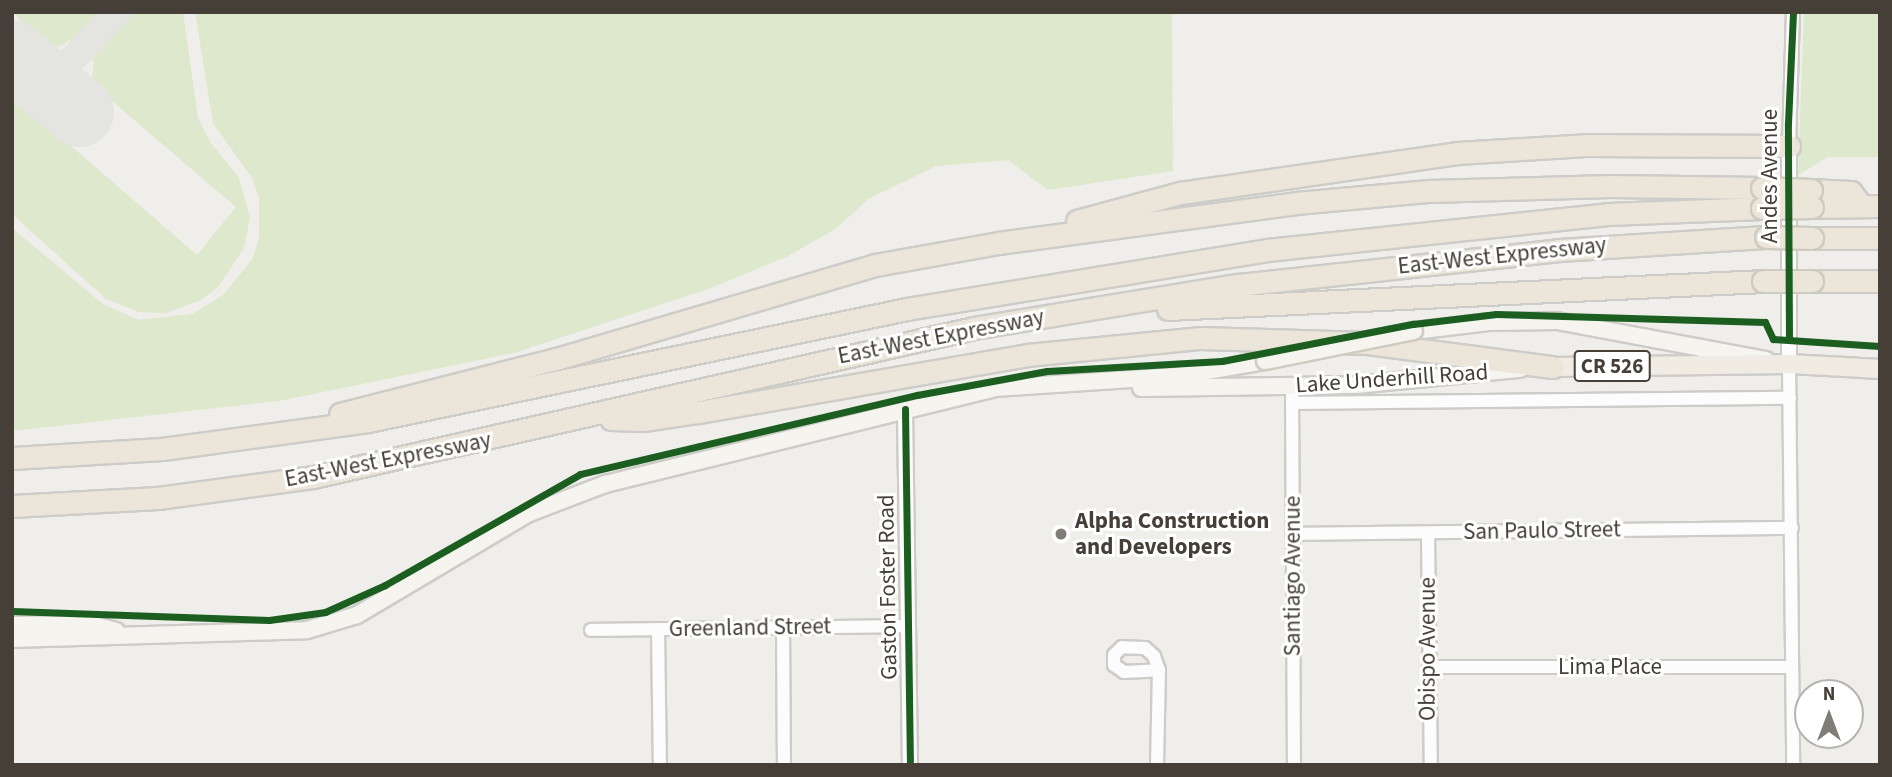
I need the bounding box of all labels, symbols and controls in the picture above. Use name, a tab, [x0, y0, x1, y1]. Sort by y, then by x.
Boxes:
street label: Andes Avenue	[1756, 109, 1784, 243]
street label: East-West Expressway	[1396, 231, 1608, 281]
street label: East-West Expressway	[836, 303, 1046, 371]
road number: CR 526	[1574, 348, 1650, 384]
street label: Lake Underhill Road	[1295, 358, 1489, 400]
street label: East-West Expressway	[283, 426, 493, 494]
street label: Gaston Foster Road	[873, 494, 903, 680]
street label: Santiago Avenue	[1279, 496, 1307, 656]
place label: Alpha Construction and Developers	[1075, 507, 1269, 561]
street label: San Paulo Street	[1463, 516, 1621, 546]
marker: Alpha Construction and Developers	[1053, 526, 1069, 542]
street label: Obispo Avenue	[1414, 577, 1442, 721]
street label: Greenland Street	[669, 613, 831, 643]
street label: Lima Place	[1558, 653, 1662, 681]
north arrow	[1794, 679, 1864, 749]
text: N	[1823, 681, 1835, 708]

